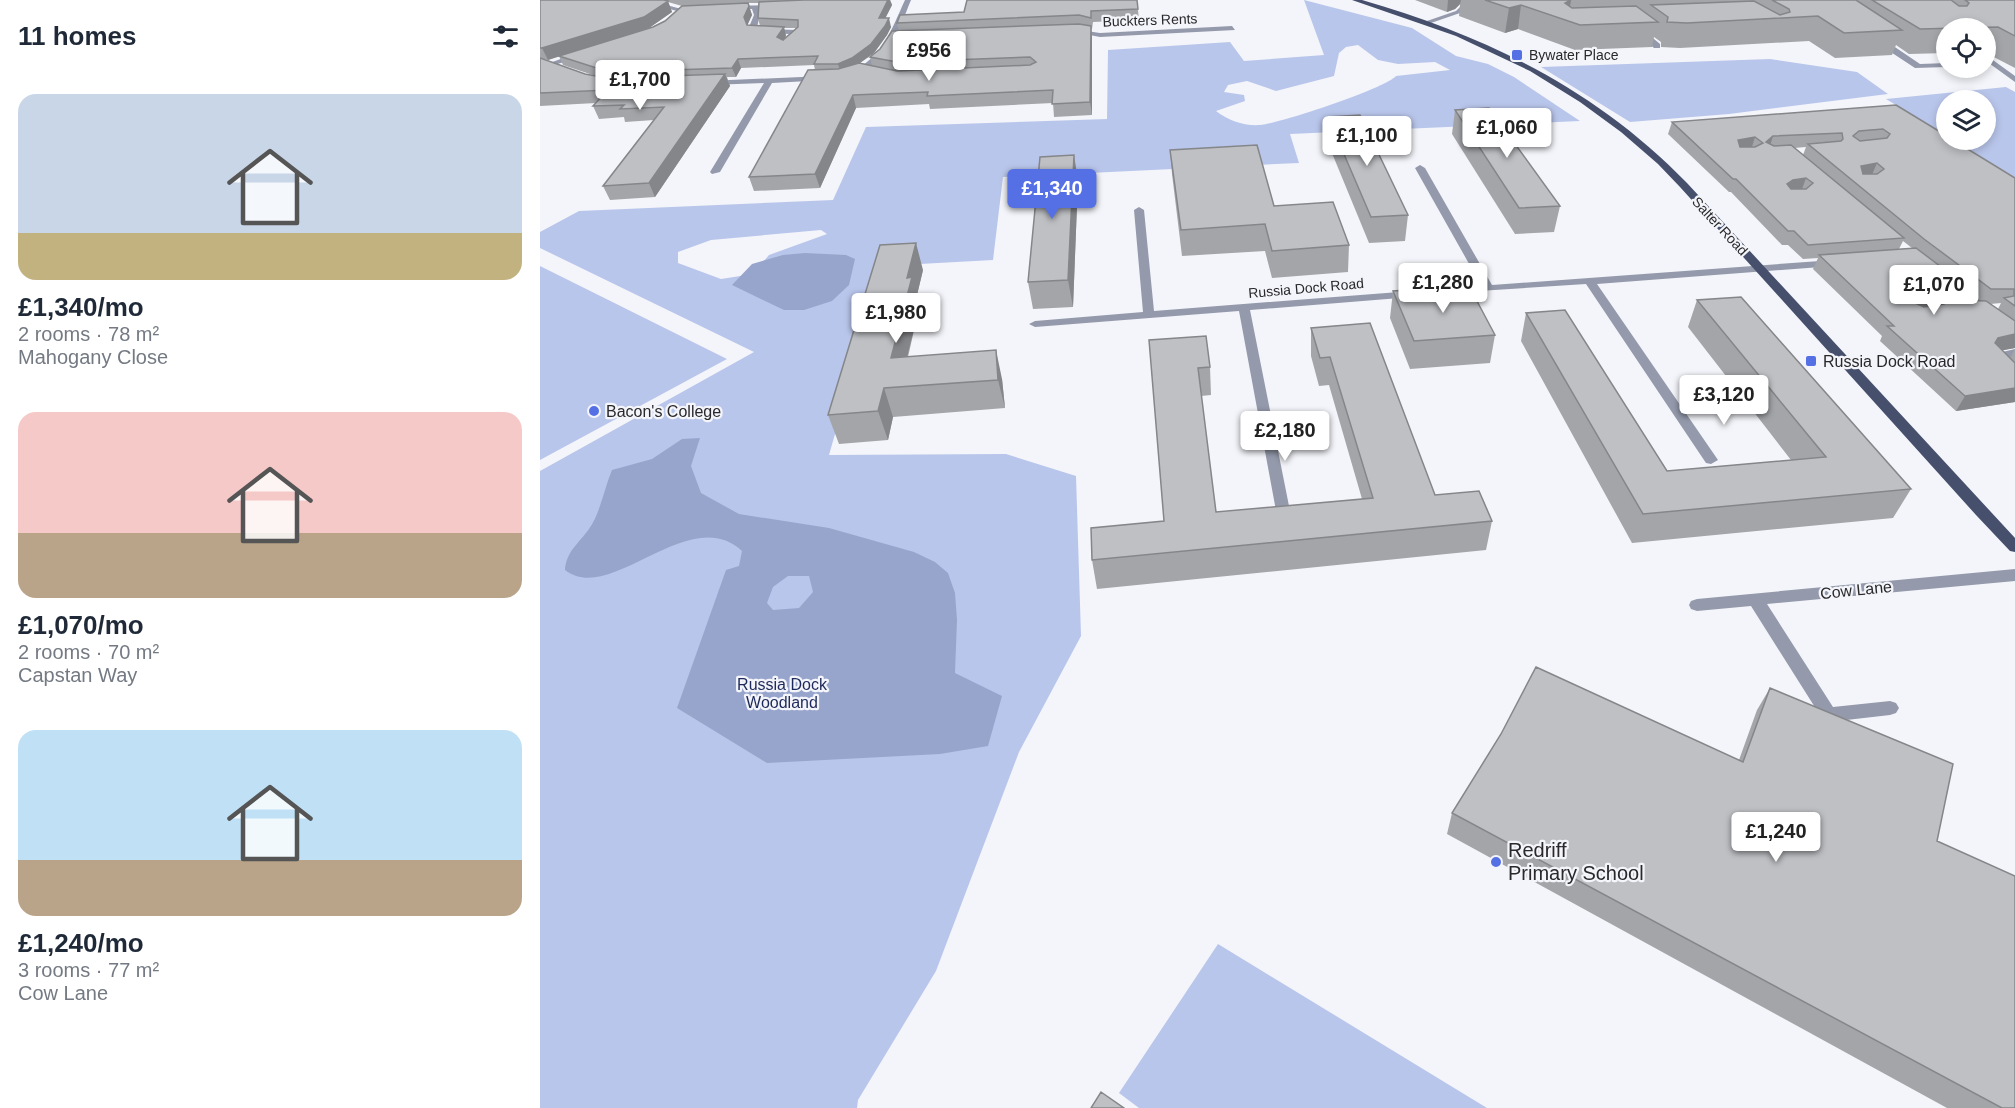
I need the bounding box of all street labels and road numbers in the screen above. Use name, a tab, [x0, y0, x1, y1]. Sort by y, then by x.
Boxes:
street label: Buckters Rents	[1102, 10, 1198, 30]
street label: Salter Road	[1689, 194, 1751, 258]
street label: Russia Dock Road	[1248, 275, 1364, 301]
street label: Cow Lane	[1819, 578, 1893, 602]

